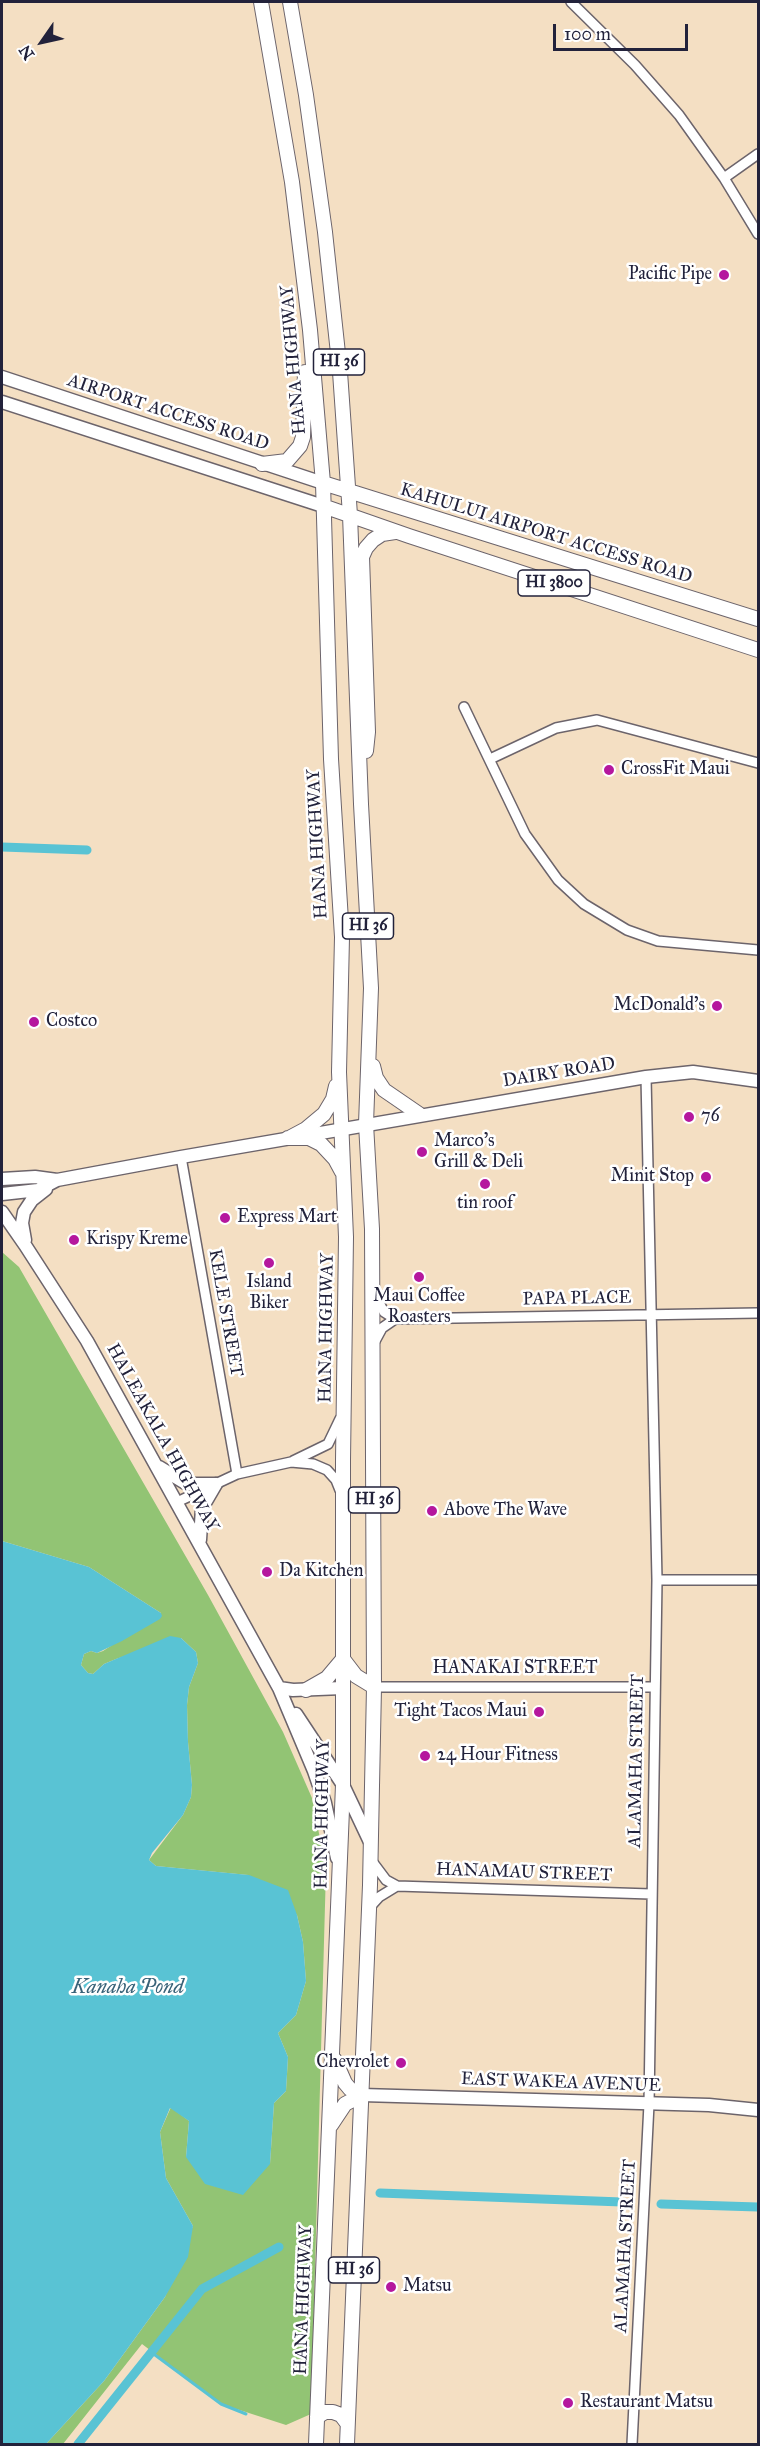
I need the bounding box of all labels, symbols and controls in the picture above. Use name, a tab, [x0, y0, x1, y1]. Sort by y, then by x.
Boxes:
north arrow	[12, 12, 72, 72]
scale bar	[556, 12, 691, 50]
text: 100 m	[564, 23, 611, 45]
text: N	[15, 41, 38, 63]
place label: Pacific Pipe	[628, 264, 712, 286]
marker: Pacific Pipe	[717, 268, 731, 282]
street label: HANA HIGHWAY	[277, 284, 311, 436]
road number: HI 36	[314, 349, 364, 375]
street label: AIRPORT ACCESS ROAD	[64, 370, 272, 456]
street label: KAHULUI AIRPORT ACCESS ROAD	[397, 479, 695, 589]
road number: HI 3800	[518, 570, 590, 596]
place label: CrossFit Maui	[621, 759, 730, 781]
marker: CrossFit Maui	[602, 763, 616, 777]
street label: HANA HIGHWAY	[303, 769, 333, 919]
road number: HI 36	[342, 913, 394, 939]
place label: McDonald's	[614, 995, 705, 1017]
marker: McDonald's	[710, 999, 724, 1013]
place label: Costco	[46, 1011, 97, 1033]
marker: Costco	[27, 1015, 41, 1029]
street label: DAIRY ROAD	[501, 1053, 617, 1093]
place label: 76	[701, 1106, 720, 1128]
marker: 76	[682, 1110, 696, 1124]
place label: Marco's Grill & Deli	[434, 1131, 523, 1174]
marker: Marco's Grill & Deli	[415, 1145, 429, 1159]
place label: Minit Stop	[611, 1166, 694, 1188]
marker: Minit Stop	[699, 1170, 713, 1184]
marker: tin roof	[478, 1177, 492, 1191]
place label: tin roof	[457, 1193, 513, 1215]
place label: Express Mart	[237, 1207, 337, 1229]
marker: Express Mart	[218, 1211, 232, 1225]
place label: Krispy Kreme	[86, 1229, 188, 1251]
marker: Krispy Kreme	[67, 1233, 81, 1247]
street label: KELE STREET	[203, 1247, 247, 1379]
street label: HANA HIGHWAY	[315, 1253, 339, 1403]
marker: Island Biker	[262, 1256, 276, 1270]
marker: Maui Coffee Roasters	[412, 1270, 426, 1284]
place label: Island Biker	[246, 1272, 292, 1314]
place label: Maui Coffee Roasters	[373, 1286, 465, 1328]
street label: PAPA PLACE	[522, 1287, 632, 1311]
street label: HALEAKALA HIGHWAY	[101, 1340, 223, 1536]
road number: HI 36	[348, 1487, 400, 1513]
place label: Above The Wave	[444, 1500, 567, 1522]
marker: Above The Wave	[425, 1504, 439, 1518]
place label: Da Kitchen	[279, 1561, 363, 1583]
marker: Da Kitchen	[260, 1565, 274, 1579]
street label: HANAKAI STREET	[433, 1658, 597, 1680]
street label: ALAMAHA STREET	[625, 1674, 649, 1848]
place label: Tight Tacos Maui	[394, 1701, 527, 1723]
marker: Tight Tacos Maui	[532, 1705, 546, 1719]
street label: HANA HIGHWAY	[311, 1739, 335, 1889]
place label: 24 Hour Fitness	[437, 1745, 558, 1767]
marker: 24 Hour Fitness	[418, 1749, 432, 1763]
street label: HANAMAU STREET	[435, 1859, 613, 1887]
water label: Kanaha Pond	[72, 1976, 184, 2000]
place label: Chevrolet	[316, 2052, 389, 2074]
marker: Chevrolet	[394, 2056, 408, 2070]
street label: EAST WAKEA AVENUE	[461, 2069, 661, 2097]
street label: ALAMAHA STREET	[611, 2159, 641, 2333]
street label: HANA HIGHWAY	[291, 2225, 317, 2375]
road number: HI 36	[328, 2257, 380, 2283]
place label: Matsu	[403, 2276, 452, 2298]
marker: Matsu	[384, 2280, 398, 2294]
place label: Restaurant Matsu	[580, 2392, 713, 2414]
marker: Restaurant Matsu	[561, 2396, 575, 2410]

